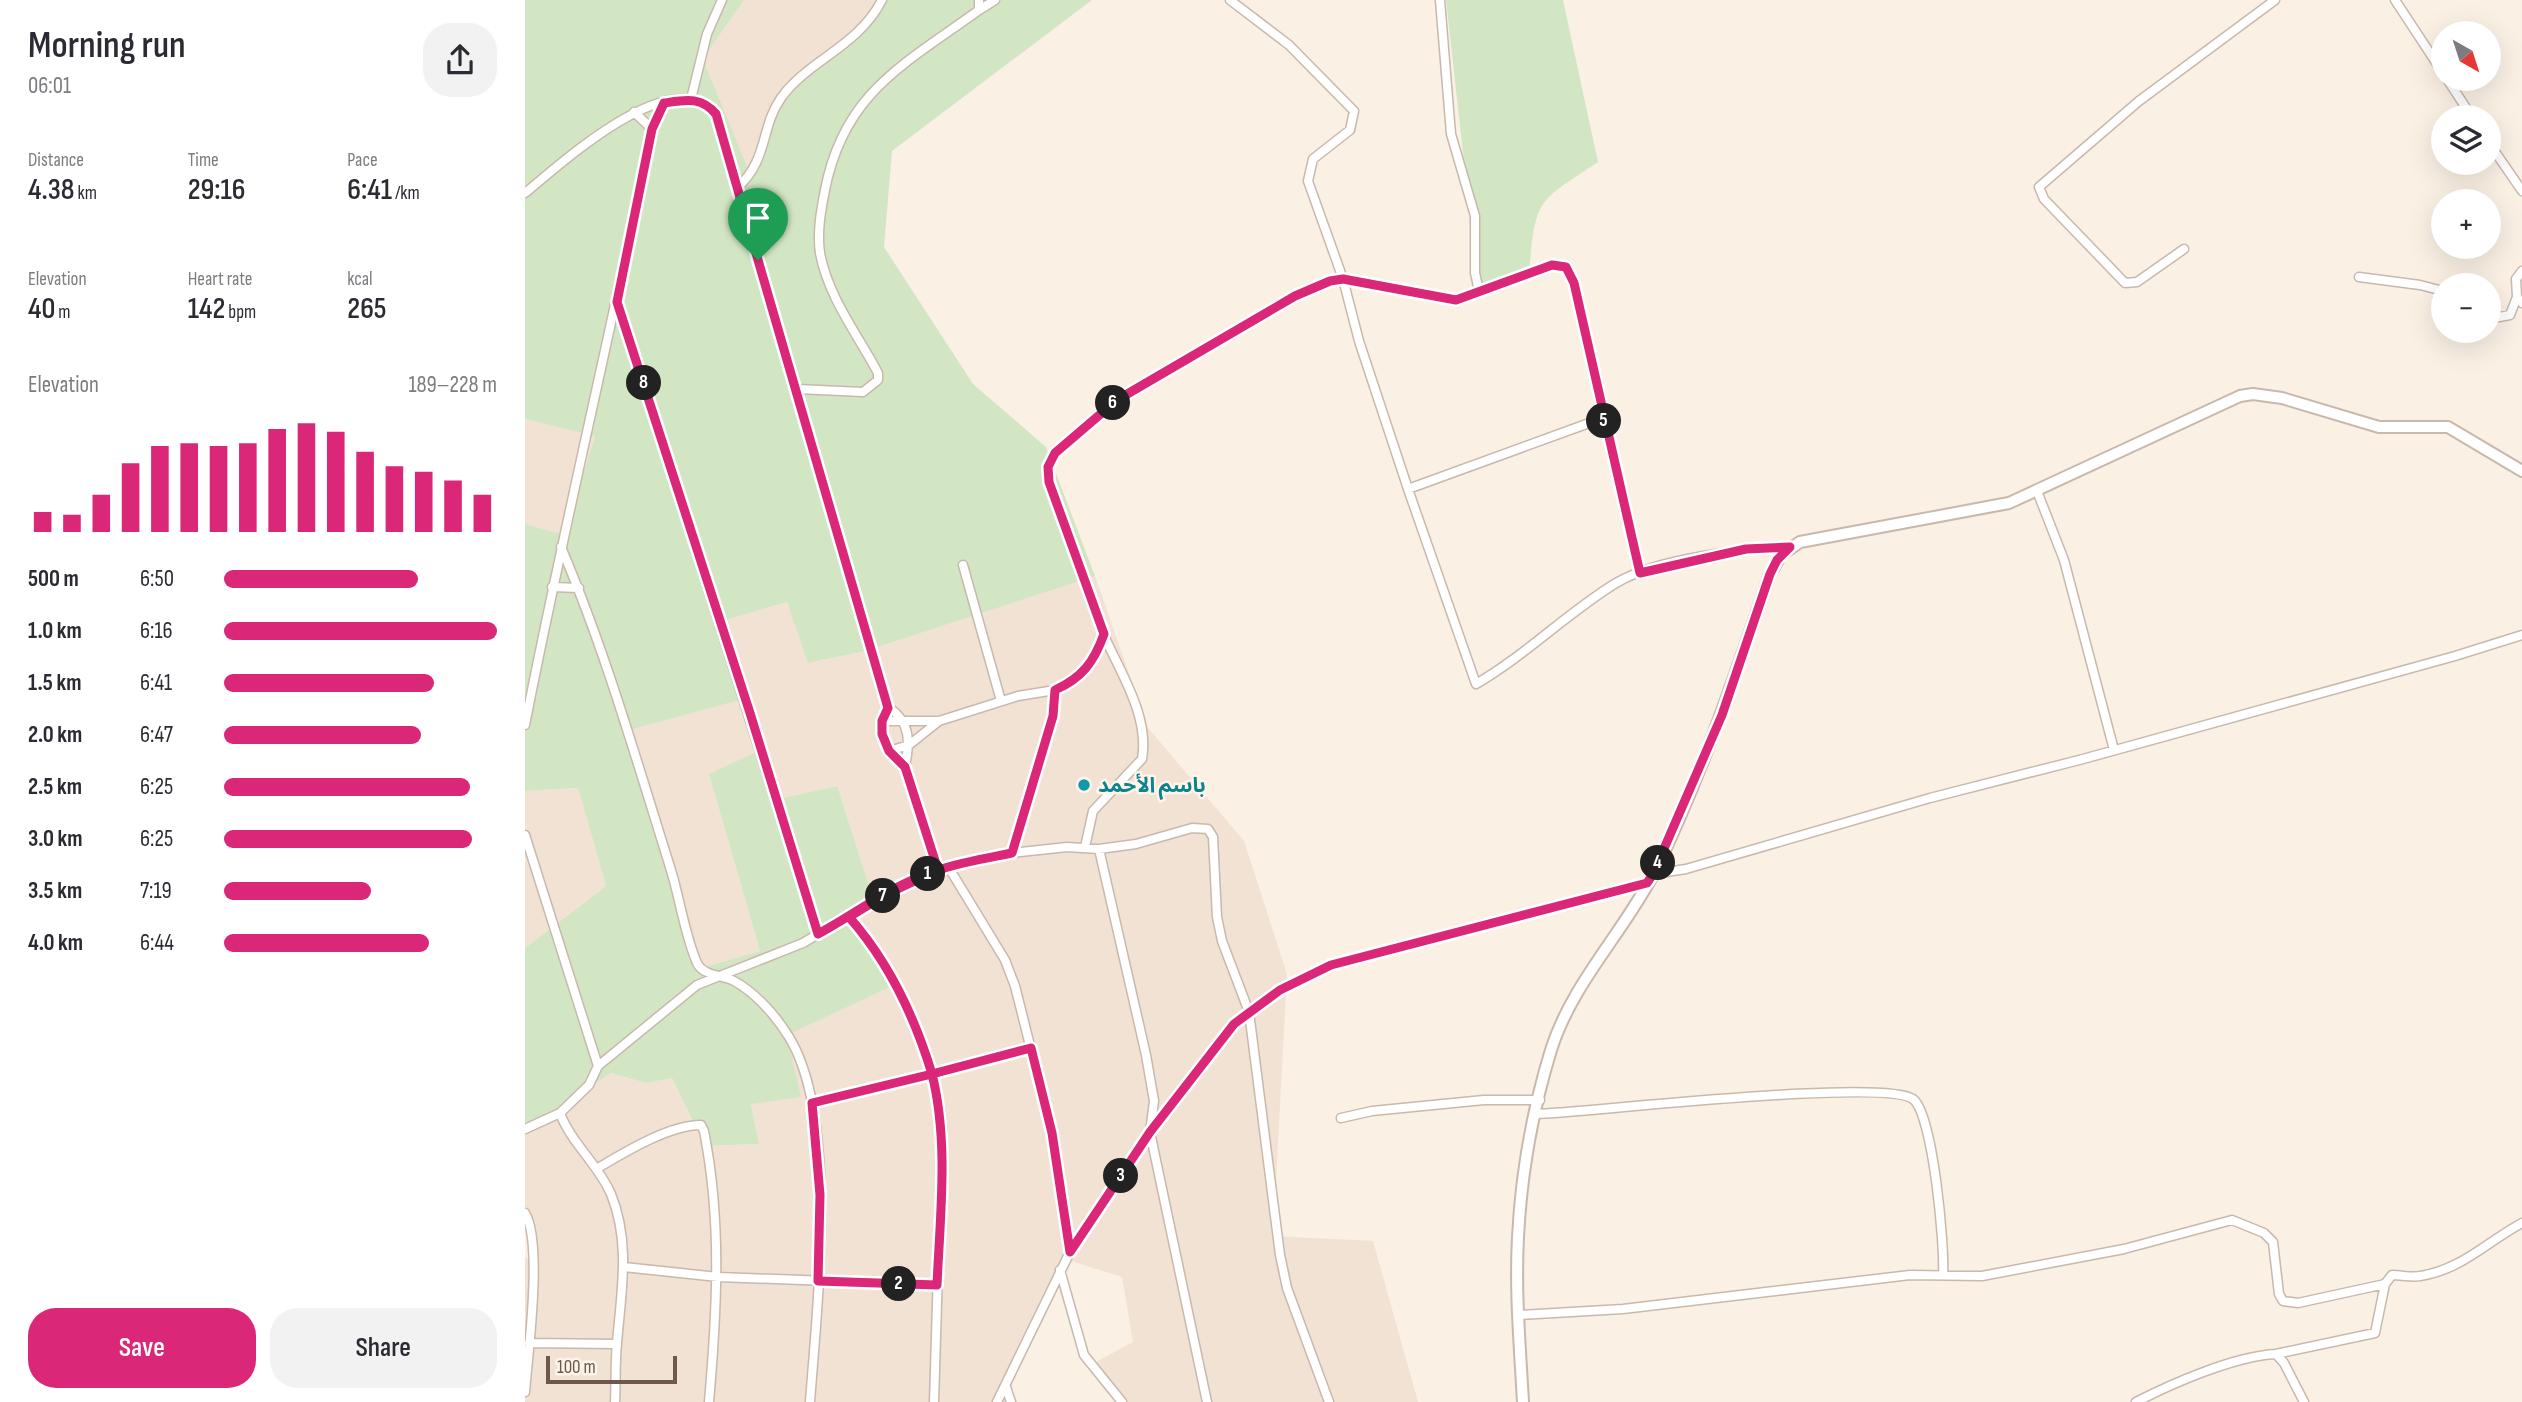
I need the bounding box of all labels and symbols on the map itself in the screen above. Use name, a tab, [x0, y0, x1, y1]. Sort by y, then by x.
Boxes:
north arrow	[2431, 21, 2501, 91]
pin	[728, 188, 788, 260]
pin: 8	[627, 366, 661, 400]
pin: 6	[1095, 386, 1131, 420]
pin: 5	[1587, 404, 1621, 438]
place label: باسم الأحمد	[1098, 773, 1206, 800]
marker: باسم الأحمد	[1076, 777, 1092, 793]
pin: 4	[1641, 846, 1675, 880]
pin: 1	[911, 856, 945, 892]
pin: 7	[865, 878, 901, 914]
pin: 3	[1103, 1158, 1139, 1194]
pin: 2	[881, 1266, 917, 1302]
scale bar	[546, 1353, 677, 1385]

